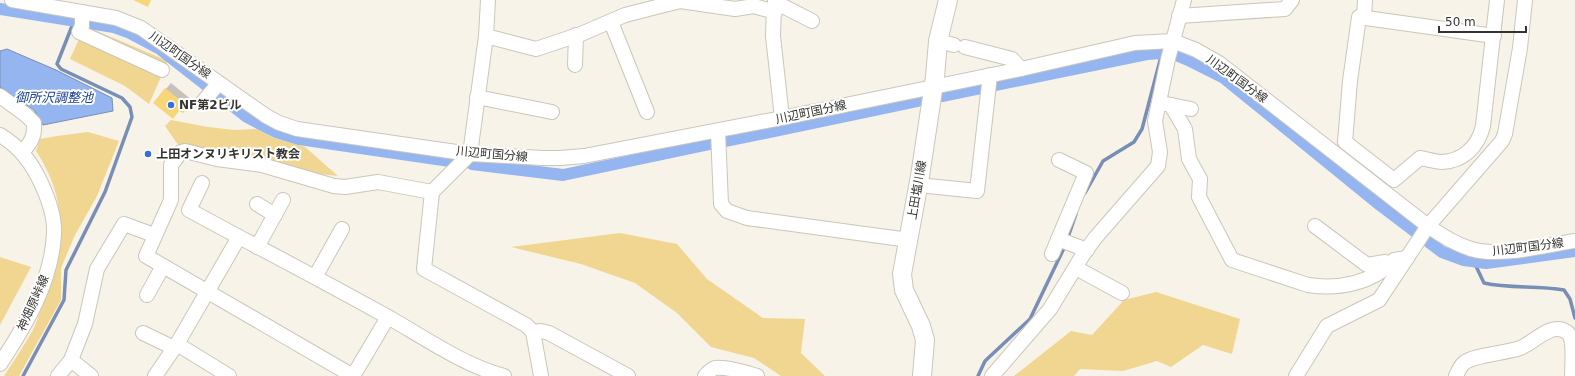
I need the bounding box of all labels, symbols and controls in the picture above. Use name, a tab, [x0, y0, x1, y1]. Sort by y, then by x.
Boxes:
scale bar	[1439, 8, 1526, 34]
text: 50 m	[1445, 15, 1476, 29]
street label: 川辺町国分線	[146, 29, 214, 81]
street label: 川辺町国分線	[1204, 52, 1270, 106]
water label: 御所沢調整池	[15, 90, 95, 105]
place label: NF第2ビル	[179, 98, 242, 112]
street label: 川辺町国分線	[774, 98, 848, 126]
marker: NF第2ビル	[166, 100, 176, 110]
street label: 川辺町国分線	[456, 144, 528, 164]
place label: 上田オンヌリキリスト教会	[156, 147, 300, 161]
marker: 上田オンヌリキリスト教会	[143, 149, 153, 159]
street label: 上田塩川線	[905, 159, 929, 221]
street label: 川辺町国分線	[1491, 236, 1565, 258]
street label: 神畑原峠線	[14, 273, 52, 333]

